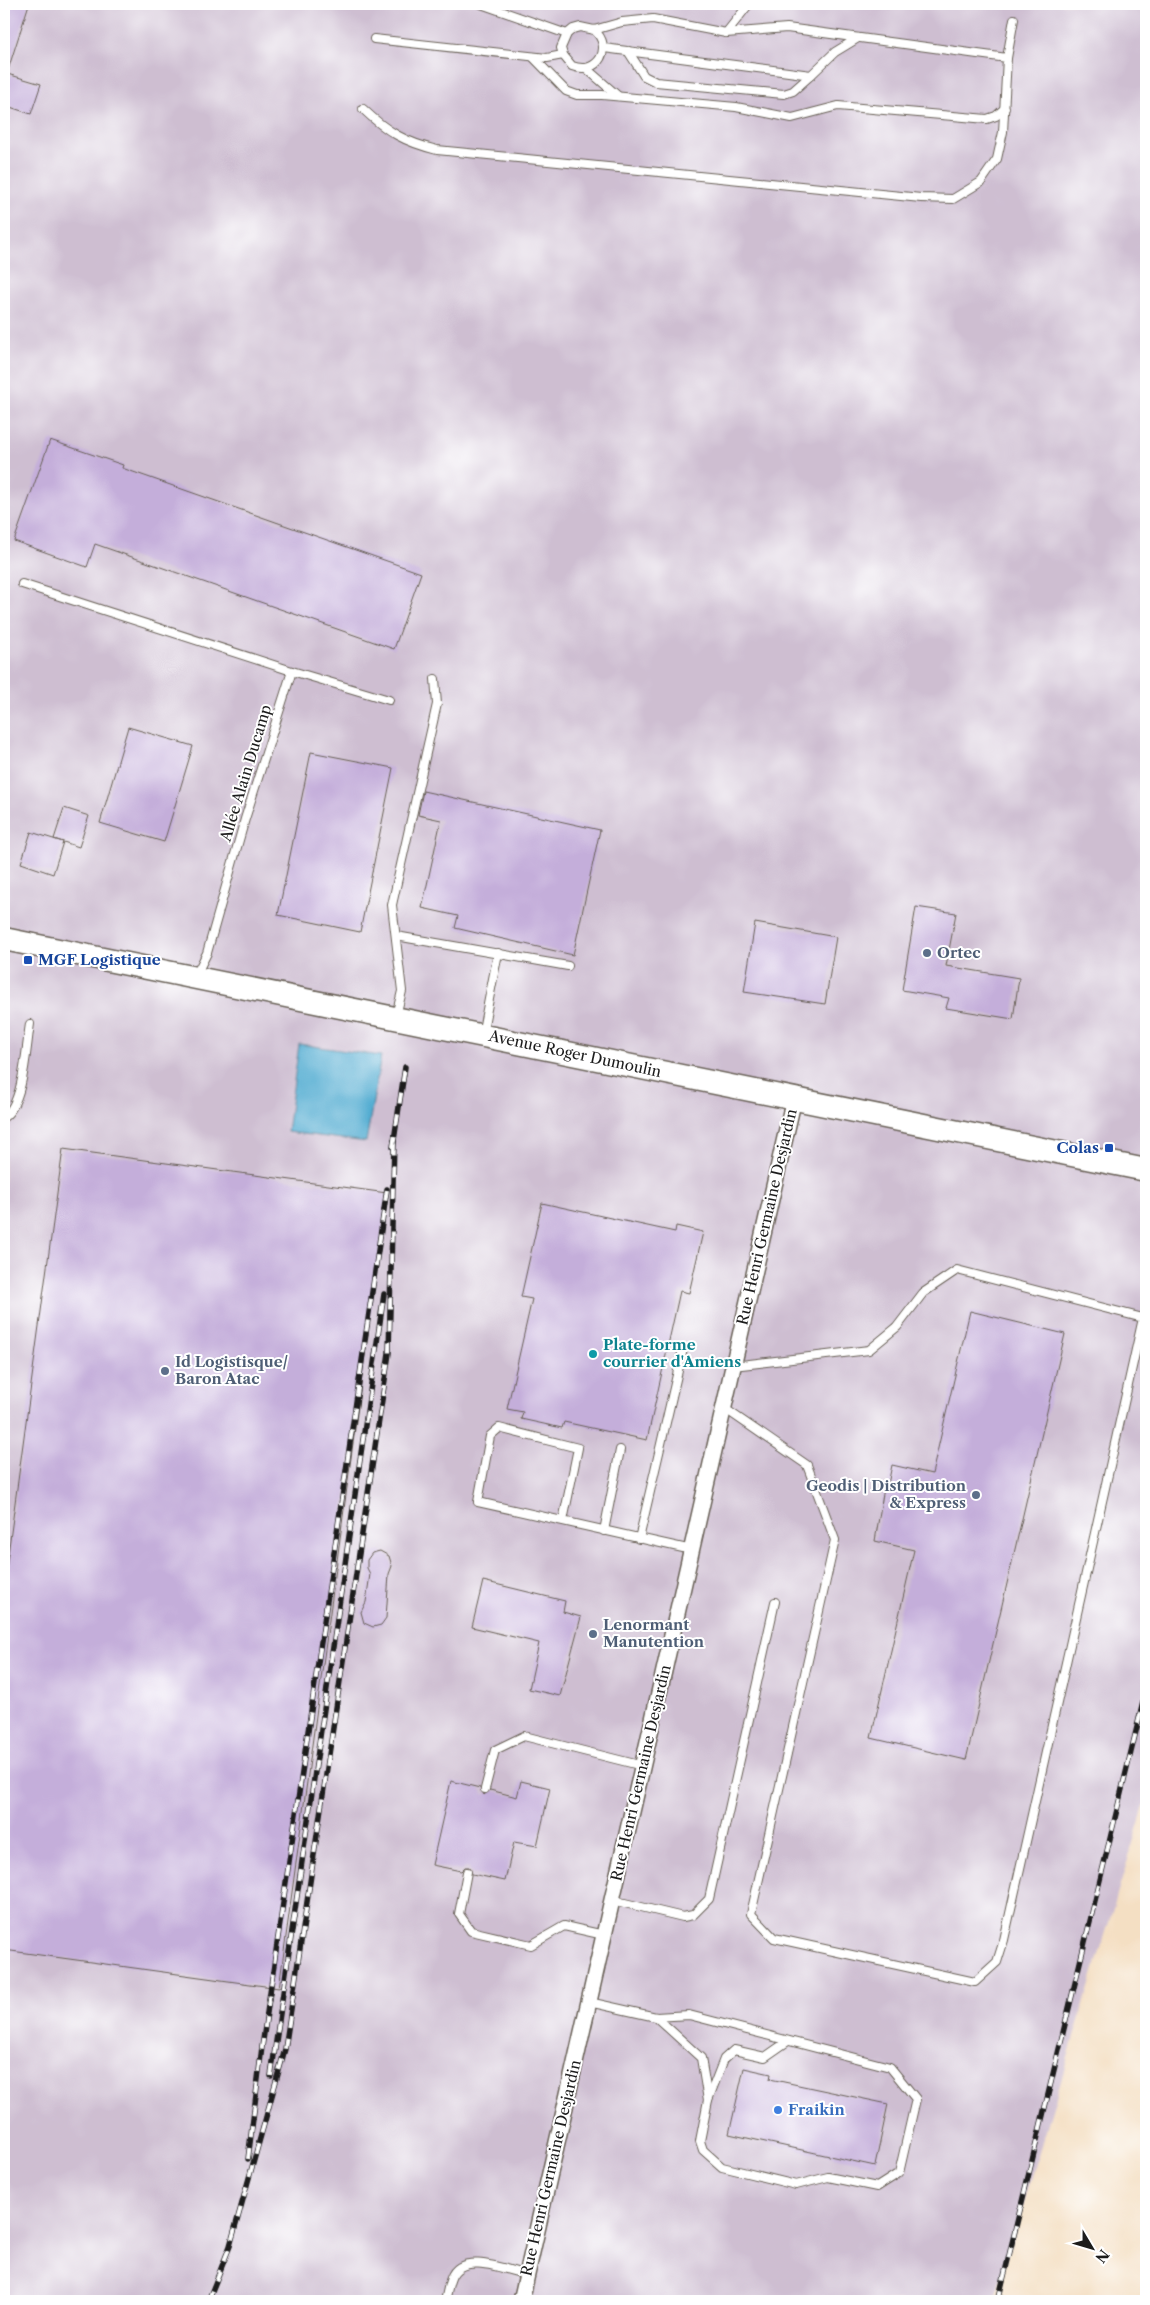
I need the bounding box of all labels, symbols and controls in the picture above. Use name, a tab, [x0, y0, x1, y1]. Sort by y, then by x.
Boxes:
street label: Allée Alain Ducamp	[215, 702, 275, 845]
place label: Ortec	[937, 943, 981, 962]
marker: Ortec	[921, 947, 933, 959]
place label: MGF Logistique	[38, 950, 161, 969]
marker: MGF Logistique	[22, 954, 34, 966]
street label: Avenue Roger Dumoulin	[486, 1026, 664, 1081]
street label: Rue Henri Germaine Desjardin	[732, 1106, 801, 1327]
place label: Colas	[1056, 1138, 1099, 1157]
marker: Colas	[1103, 1142, 1115, 1154]
place label: Plate-forme courrier d'Amiens	[603, 1335, 741, 1371]
marker: Plate-forme courrier d'Amiens	[587, 1348, 599, 1360]
place label: Id Logistisque/ Baron Atac	[175, 1352, 289, 1388]
marker: Id Logistisque/ Baron Atac	[159, 1365, 171, 1377]
place label: Geodis | Distribution & Express	[806, 1476, 967, 1512]
marker: Geodis | Distribution & Express	[970, 1489, 982, 1501]
place label: Lenormant Manutention	[603, 1615, 705, 1651]
marker: Lenormant Manutention	[587, 1628, 599, 1640]
street label: Rue Henri Germaine Desjardin	[606, 1662, 675, 1883]
street label: Rue Henri Germaine Desjardin	[516, 2057, 585, 2278]
place label: Fraikin	[788, 2100, 845, 2119]
marker: Fraikin	[772, 2104, 784, 2116]
north arrow	[1068, 2222, 1118, 2272]
text: N	[1091, 2246, 1113, 2266]

